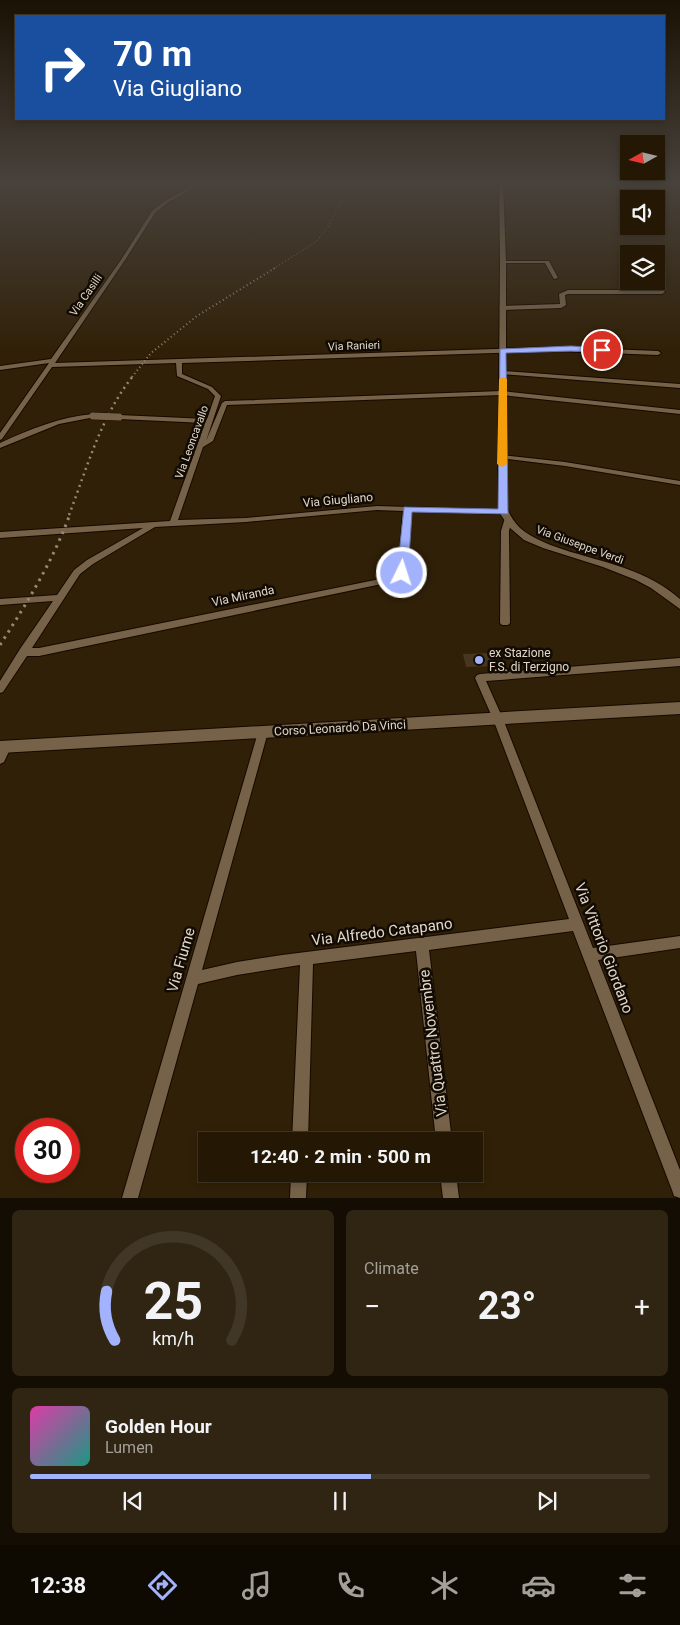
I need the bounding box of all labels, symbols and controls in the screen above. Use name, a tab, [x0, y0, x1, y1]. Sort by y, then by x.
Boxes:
text: 70 m	[113, 34, 192, 75]
icon: right	[30, 35, 95, 100]
text: Via Giugliano	[113, 76, 242, 101]
north arrow	[620, 135, 665, 180]
map controls	[620, 135, 665, 290]
button: sound	[620, 190, 665, 235]
button: layers	[620, 245, 665, 290]
street label: Via Casilli	[67, 272, 105, 318]
pin	[581, 329, 623, 371]
icon: arrive	[588, 336, 616, 364]
street label: Via Ranieri	[328, 339, 380, 353]
street label: Via Leoncavallo	[173, 404, 211, 480]
street label: Via Giugliano	[302, 490, 374, 510]
street label: Via Giuseppe Verdi	[534, 523, 626, 567]
position arrow	[375, 546, 427, 598]
street label: Via Miranda	[210, 583, 276, 609]
place label: ex Stazione F.S. di Terzigno	[489, 646, 569, 674]
marker: ex Stazione F.S. di Terzigno	[473, 654, 485, 666]
street label: Corso Leonardo Da Vinci	[274, 718, 406, 738]
street label: Via Vittorio Giordano	[571, 880, 637, 1016]
street label: Via Alfredo Catapano	[311, 914, 453, 950]
street label: Via Fiume	[163, 926, 199, 994]
street label: Via Quattro Novembre	[415, 969, 451, 1117]
speed limit sign: 30	[15, 1118, 80, 1183]
text: 12:40 · 2 min · 500 m	[250, 1145, 431, 1168]
text: Climate	[364, 1259, 419, 1278]
text: 25	[143, 1271, 203, 1332]
text: 23°	[478, 1284, 536, 1328]
text: −	[364, 1290, 380, 1323]
text: +	[634, 1290, 650, 1323]
text: km/h	[152, 1328, 194, 1349]
text: Golden Hour	[105, 1415, 212, 1438]
text: Lumen	[105, 1438, 153, 1457]
icon: previous	[119, 1487, 147, 1515]
icon: pause	[326, 1487, 354, 1515]
icon: next	[533, 1487, 561, 1515]
icon: directions	[145, 1568, 180, 1603]
icon: music	[239, 1568, 274, 1603]
icon: phone	[333, 1568, 368, 1603]
icon: climate	[427, 1568, 462, 1603]
icon: car	[521, 1568, 556, 1603]
icon: filters	[615, 1568, 650, 1603]
text: 12:38	[30, 1573, 86, 1598]

